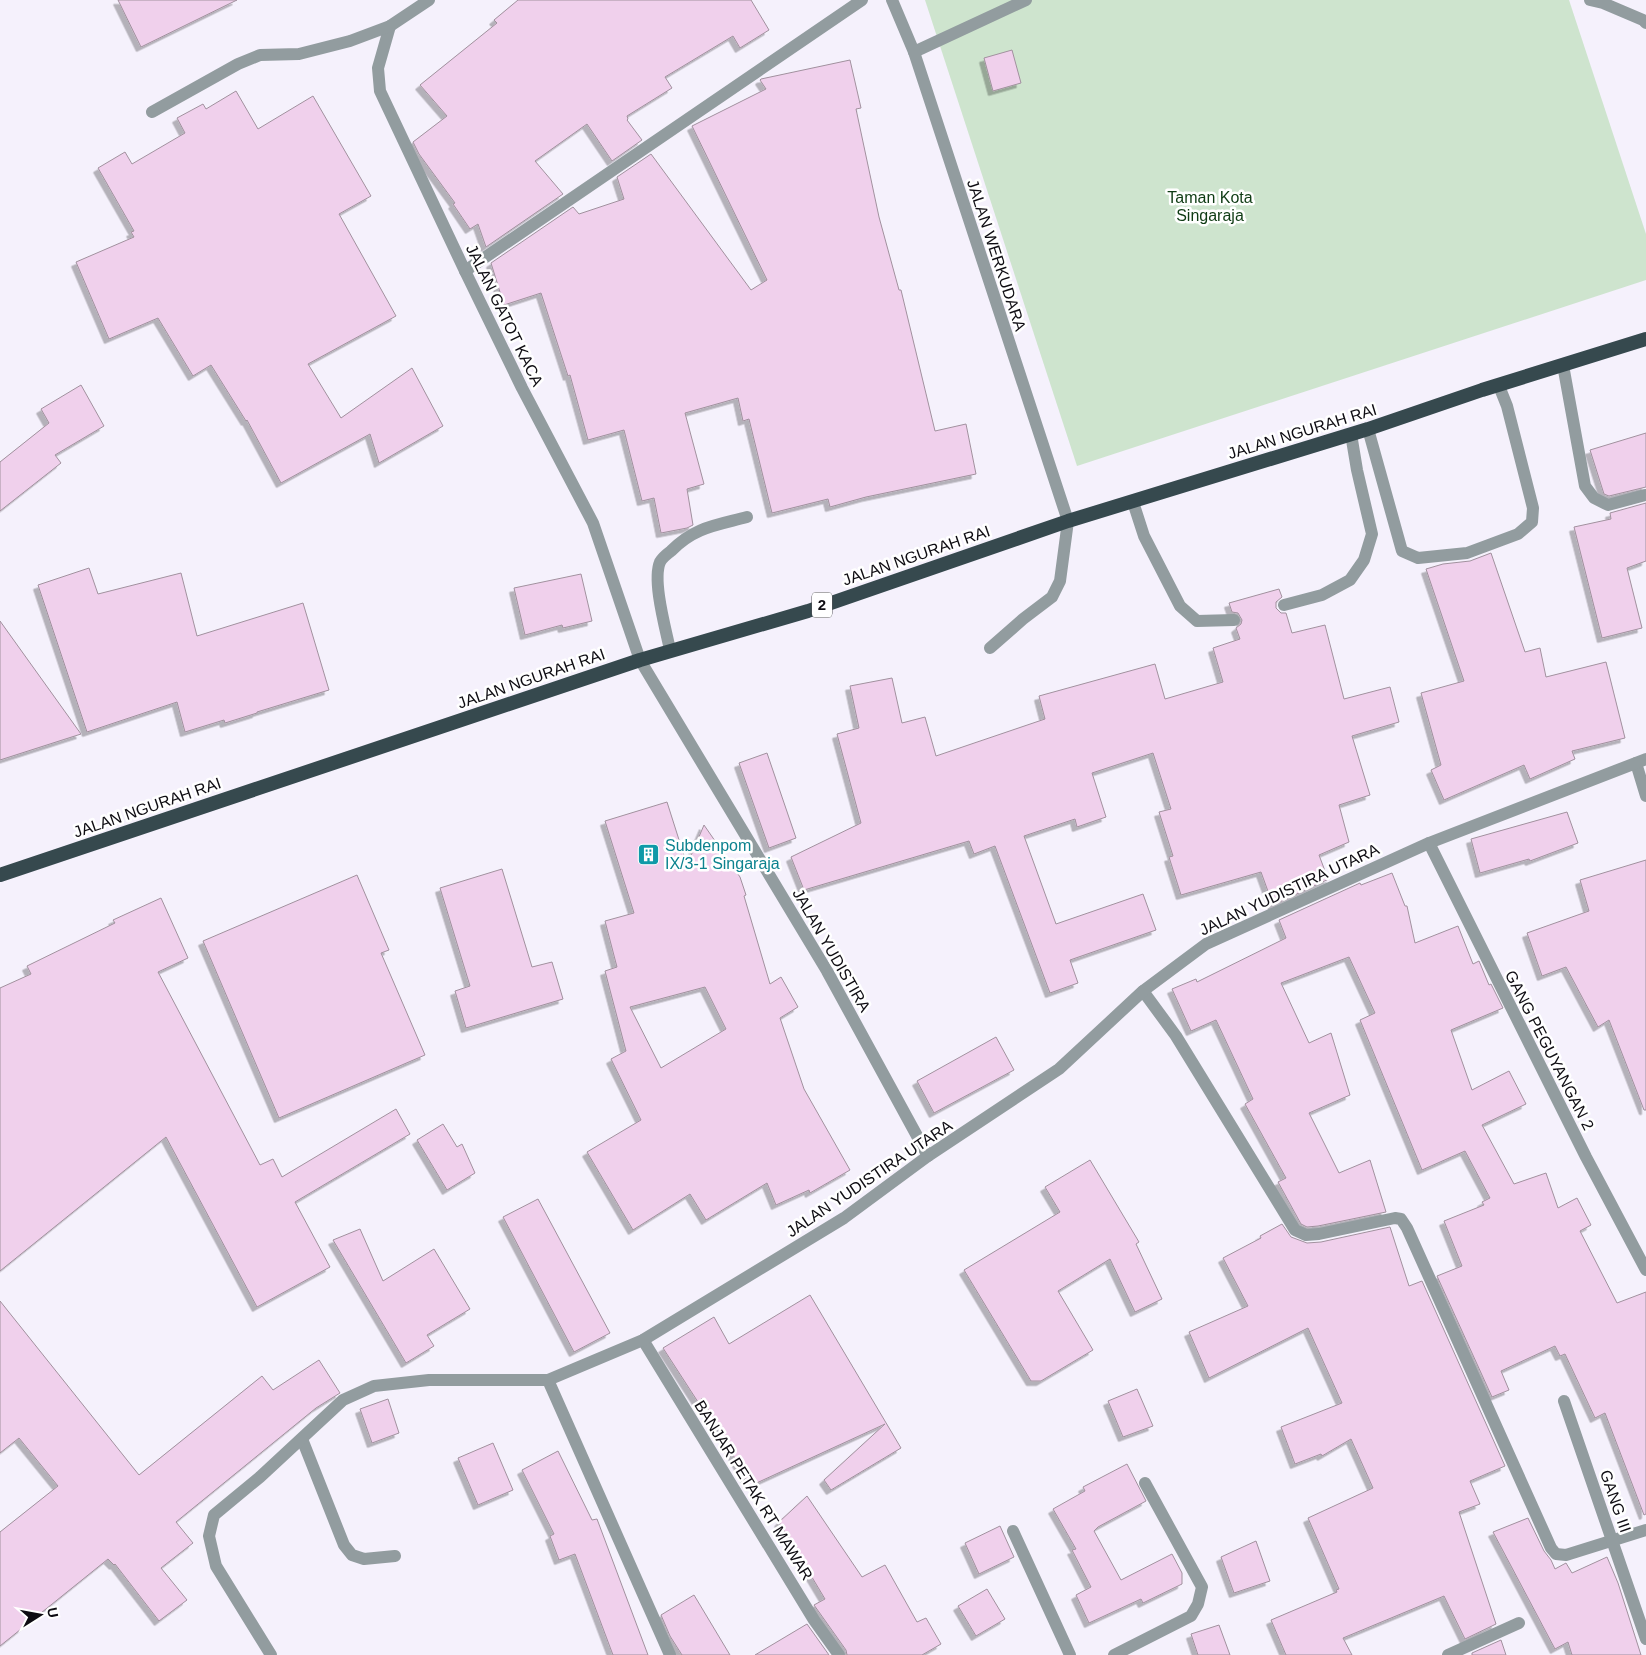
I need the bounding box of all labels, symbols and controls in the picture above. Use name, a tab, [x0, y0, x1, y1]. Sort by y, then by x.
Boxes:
street label: JALAN WERKUDARA	[964, 177, 1029, 333]
park label: Taman Kota Singaraja	[1167, 189, 1253, 224]
street label: JALAN GATOT KACA	[463, 242, 546, 389]
street label: JALAN NGURAH RAI	[1226, 401, 1379, 462]
street label: JALAN NGURAH RAI	[840, 522, 992, 589]
road number: 2	[812, 592, 832, 618]
street label: JALAN NGURAH RAI	[455, 645, 607, 712]
street label: JALAN NGURAH RAI	[71, 774, 223, 841]
place label: Subdenpom IX/3-1 Singaraja	[665, 837, 780, 872]
street label: JALAN YUDISTIRA UTARA	[1197, 840, 1382, 939]
building icon: Subdenpom IX/3-1 Singaraja	[637, 842, 661, 866]
street label: JALAN YUDISTIRA	[789, 886, 874, 1015]
street label: GANG PEGUYANGAN 2	[1502, 968, 1597, 1133]
street label: JALAN YUDISTIRA UTARA	[783, 1116, 956, 1240]
street label: BANJAR PETAK RT MAWAR	[691, 1397, 816, 1583]
street label: GANG III	[1597, 1468, 1634, 1535]
north arrow	[15, 1590, 65, 1640]
text: U	[44, 1606, 62, 1619]

